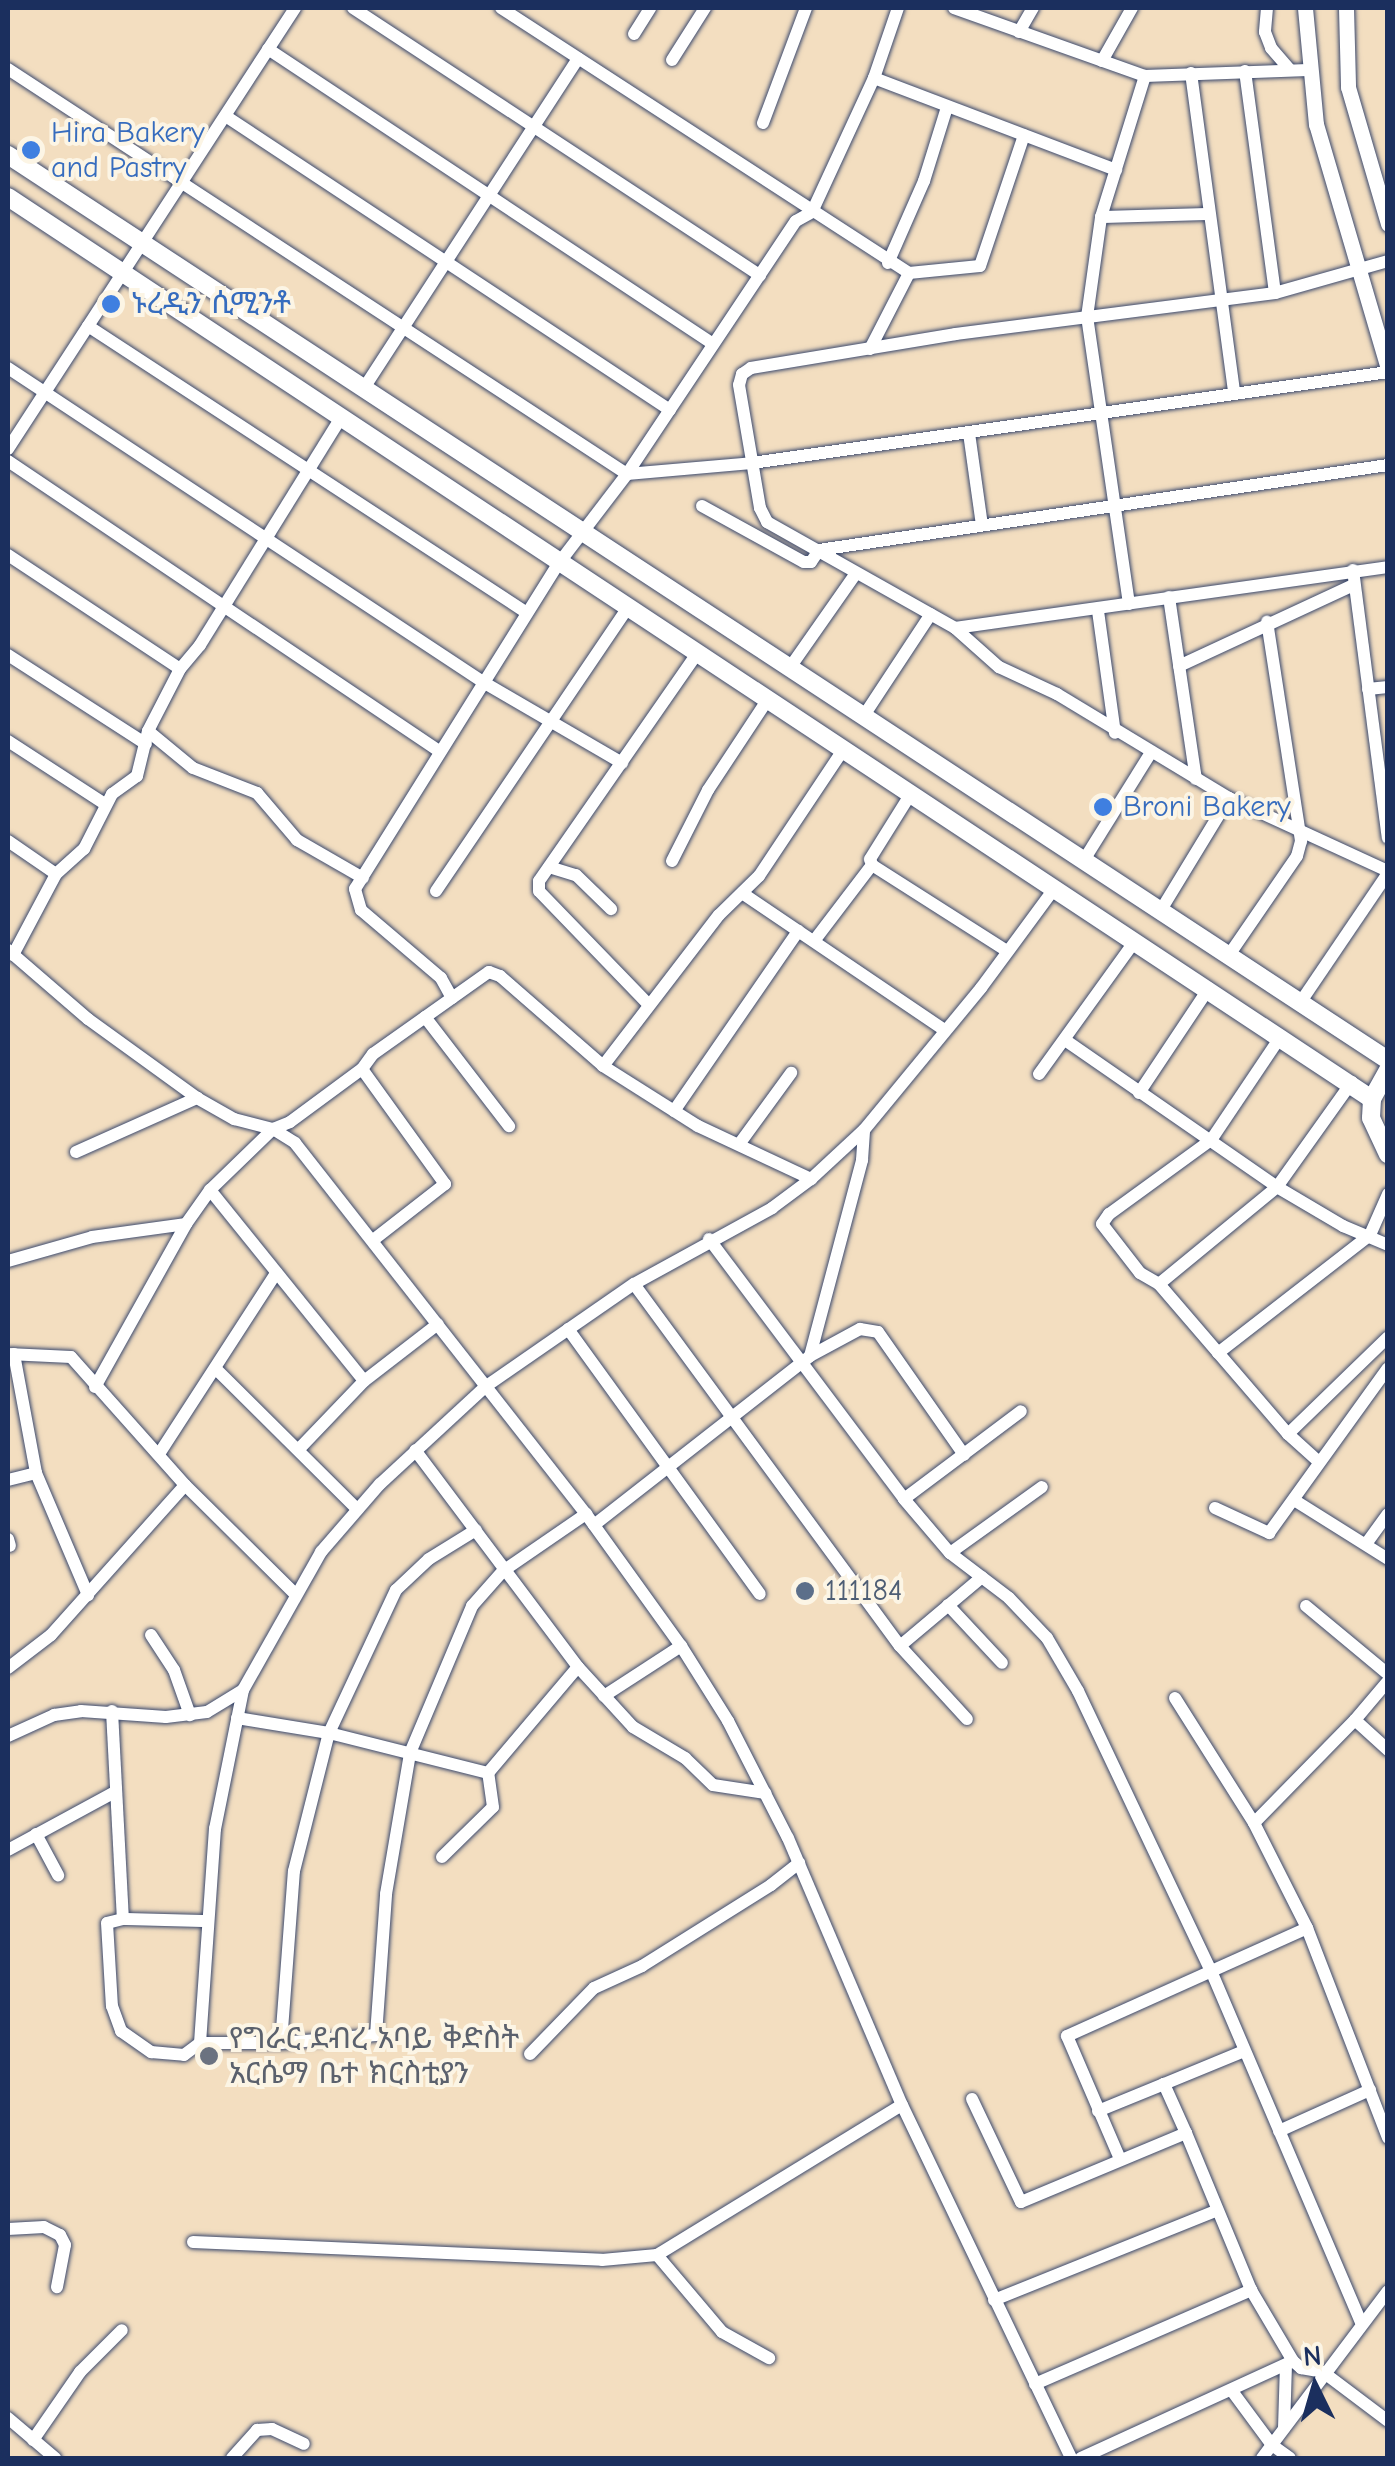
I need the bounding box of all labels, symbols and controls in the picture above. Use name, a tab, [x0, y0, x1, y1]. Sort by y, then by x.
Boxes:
place label: Hira Bakery and Pastry	[51, 115, 205, 186]
marker: Hira Bakery and Pastry	[20, 139, 42, 161]
place label: ኑረዲን ሲሚንቶ	[131, 286, 291, 322]
marker: ኑረዲን ሲሚንቶ	[100, 293, 122, 315]
place label: Broni Bakery	[1123, 789, 1291, 825]
marker: Broni Bakery	[1092, 796, 1114, 818]
place label: 111184	[825, 1573, 902, 1609]
marker: 111184	[794, 1580, 816, 1602]
place label: የግራር ደብረ አባይ ቅድስት አርሴማ ቤተ ክርስቲያን	[229, 2021, 519, 2092]
marker: የግራር ደብረ አባይ ቅድስት አርሴማ ቤተ ክርስቲያን	[198, 2045, 220, 2067]
north arrow	[1265, 2336, 1365, 2436]
text: N	[1302, 2339, 1323, 2373]

